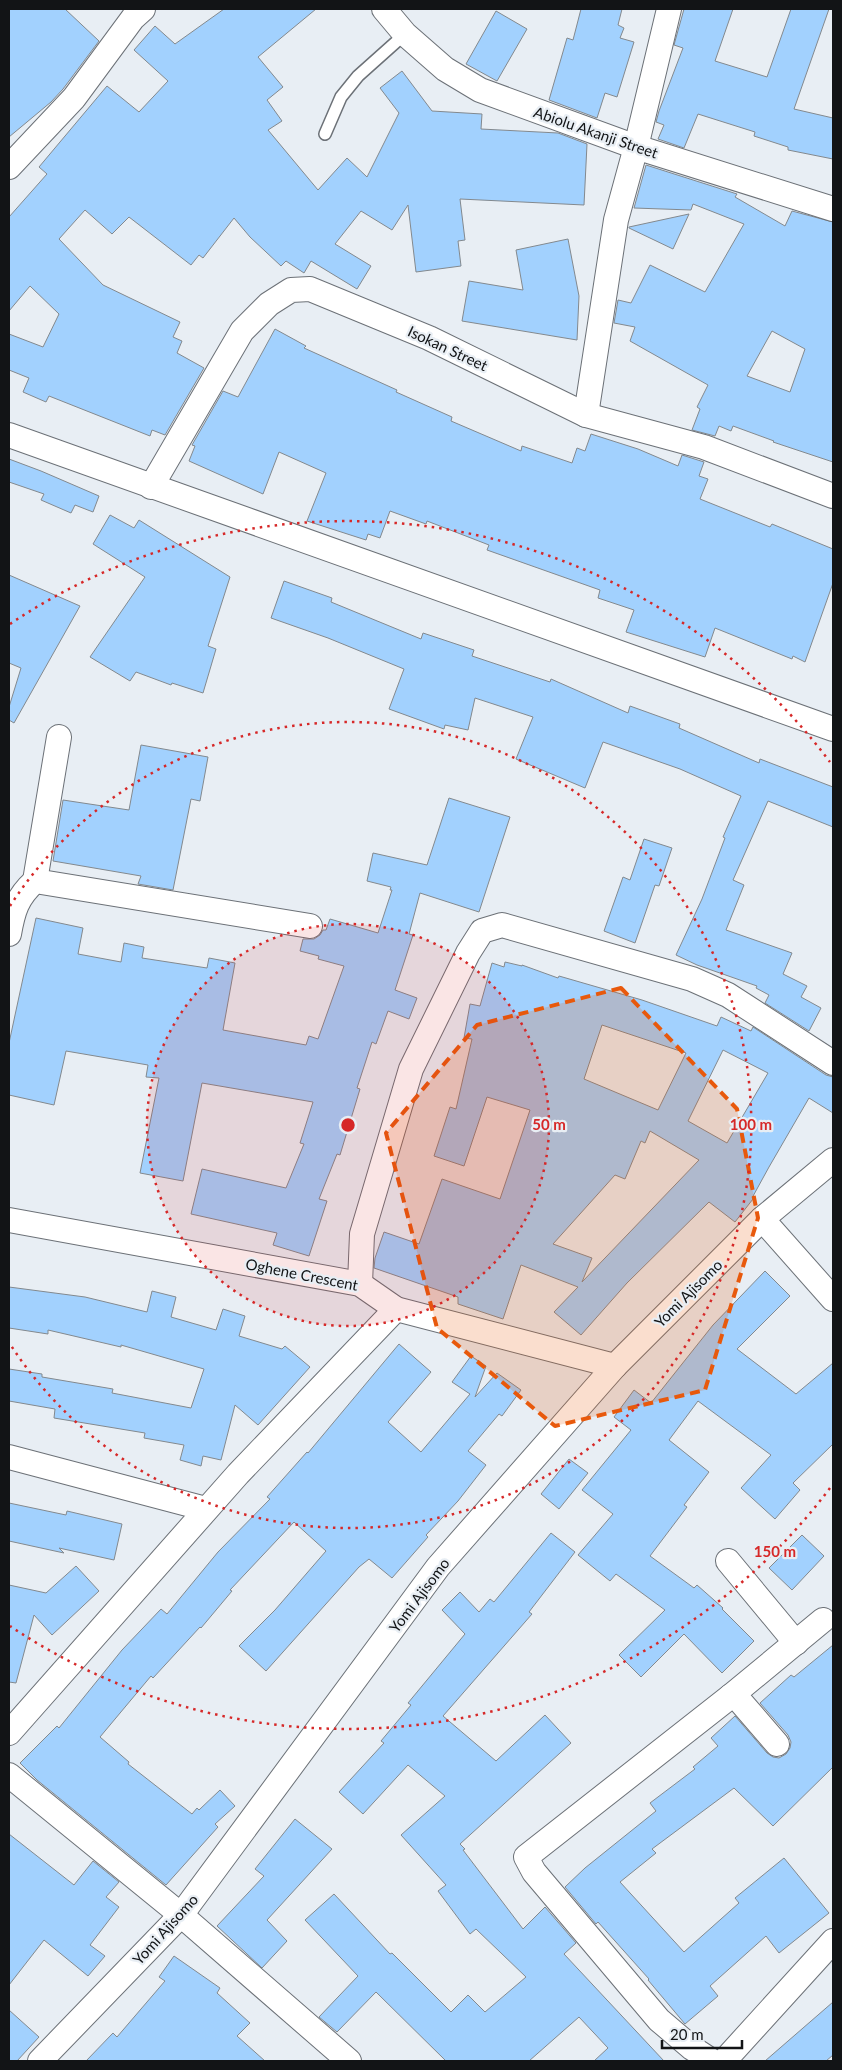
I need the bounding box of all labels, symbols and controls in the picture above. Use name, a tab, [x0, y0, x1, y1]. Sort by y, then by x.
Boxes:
street label: Abiolu Akanji Street	[532, 102, 661, 162]
street label: Isokan Street	[405, 322, 491, 375]
text: 50 m	[532, 1115, 566, 1133]
text: 100 m	[730, 1115, 772, 1133]
centre of rings	[339, 1116, 357, 1134]
street label: Oghene Crescent	[244, 1254, 360, 1294]
street label: Yomi Ajisomo	[650, 1255, 726, 1331]
text: 150 m	[754, 1542, 796, 1560]
street label: Yomi Ajisomo	[385, 1554, 453, 1636]
street label: Yomi Ajisomo	[129, 1890, 201, 1968]
scale bar	[662, 2018, 742, 2050]
text: 20 m	[670, 2025, 704, 2043]

